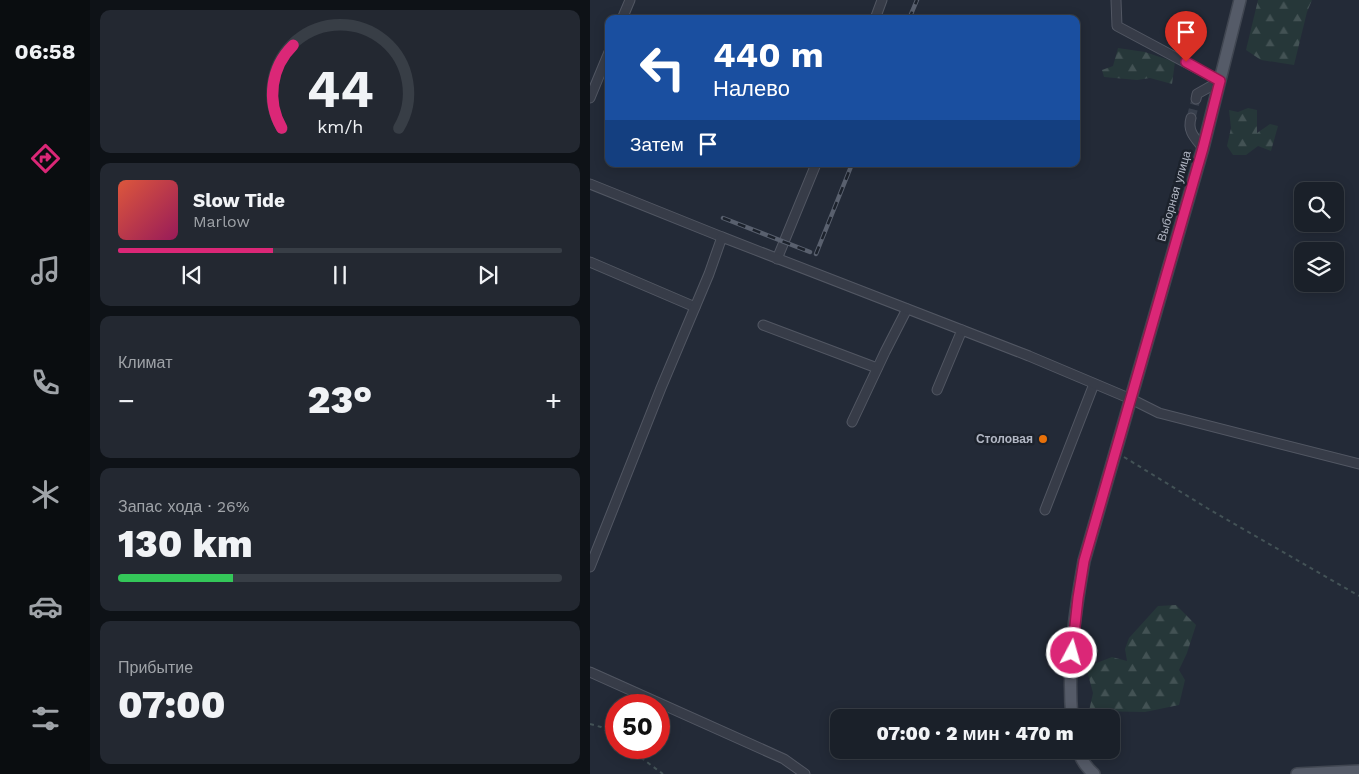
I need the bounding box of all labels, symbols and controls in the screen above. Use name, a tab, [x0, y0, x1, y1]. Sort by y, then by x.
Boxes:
pin	[1165, 11, 1207, 62]
icon: arrive	[1172, 18, 1200, 46]
text: 440 m	[713, 34, 824, 76]
icon: left	[630, 35, 695, 100]
text: 06:58	[15, 39, 75, 64]
text: 44	[306, 59, 374, 120]
text: Налево	[713, 76, 790, 101]
text: km/h	[317, 116, 363, 137]
icon: arrive	[694, 130, 722, 158]
text: Затем	[630, 133, 684, 156]
icon: directions	[28, 141, 63, 176]
street label: Выборная улица	[1154, 149, 1194, 243]
map controls	[1294, 182, 1344, 292]
button: search	[1294, 182, 1344, 232]
text: Slow Tide	[193, 189, 285, 212]
text: Marlow	[193, 212, 250, 231]
button: layers	[1294, 242, 1344, 292]
icon: music	[28, 253, 63, 288]
icon: previous	[178, 261, 206, 289]
icon: pause	[326, 261, 354, 289]
icon: next	[474, 261, 502, 289]
text: Климат	[118, 353, 172, 372]
icon: phone	[28, 365, 63, 400]
text: 23°	[308, 378, 372, 422]
text: −	[118, 384, 135, 417]
text: +	[545, 384, 562, 417]
place label: Столовая	[976, 432, 1033, 446]
marker: Столовая	[1037, 433, 1049, 445]
icon: climate	[28, 477, 63, 512]
text: Запас хода · 26%	[118, 497, 249, 516]
text: 130 km	[118, 522, 252, 566]
icon: car	[28, 589, 63, 624]
position arrow	[1045, 626, 1097, 678]
text: Прибытие	[118, 658, 193, 677]
text: 07:00	[118, 683, 226, 727]
speed limit sign: 50	[605, 694, 670, 759]
icon: filters	[28, 701, 63, 736]
text: 07:00 · 2 мин · 470 m	[877, 722, 1073, 745]

